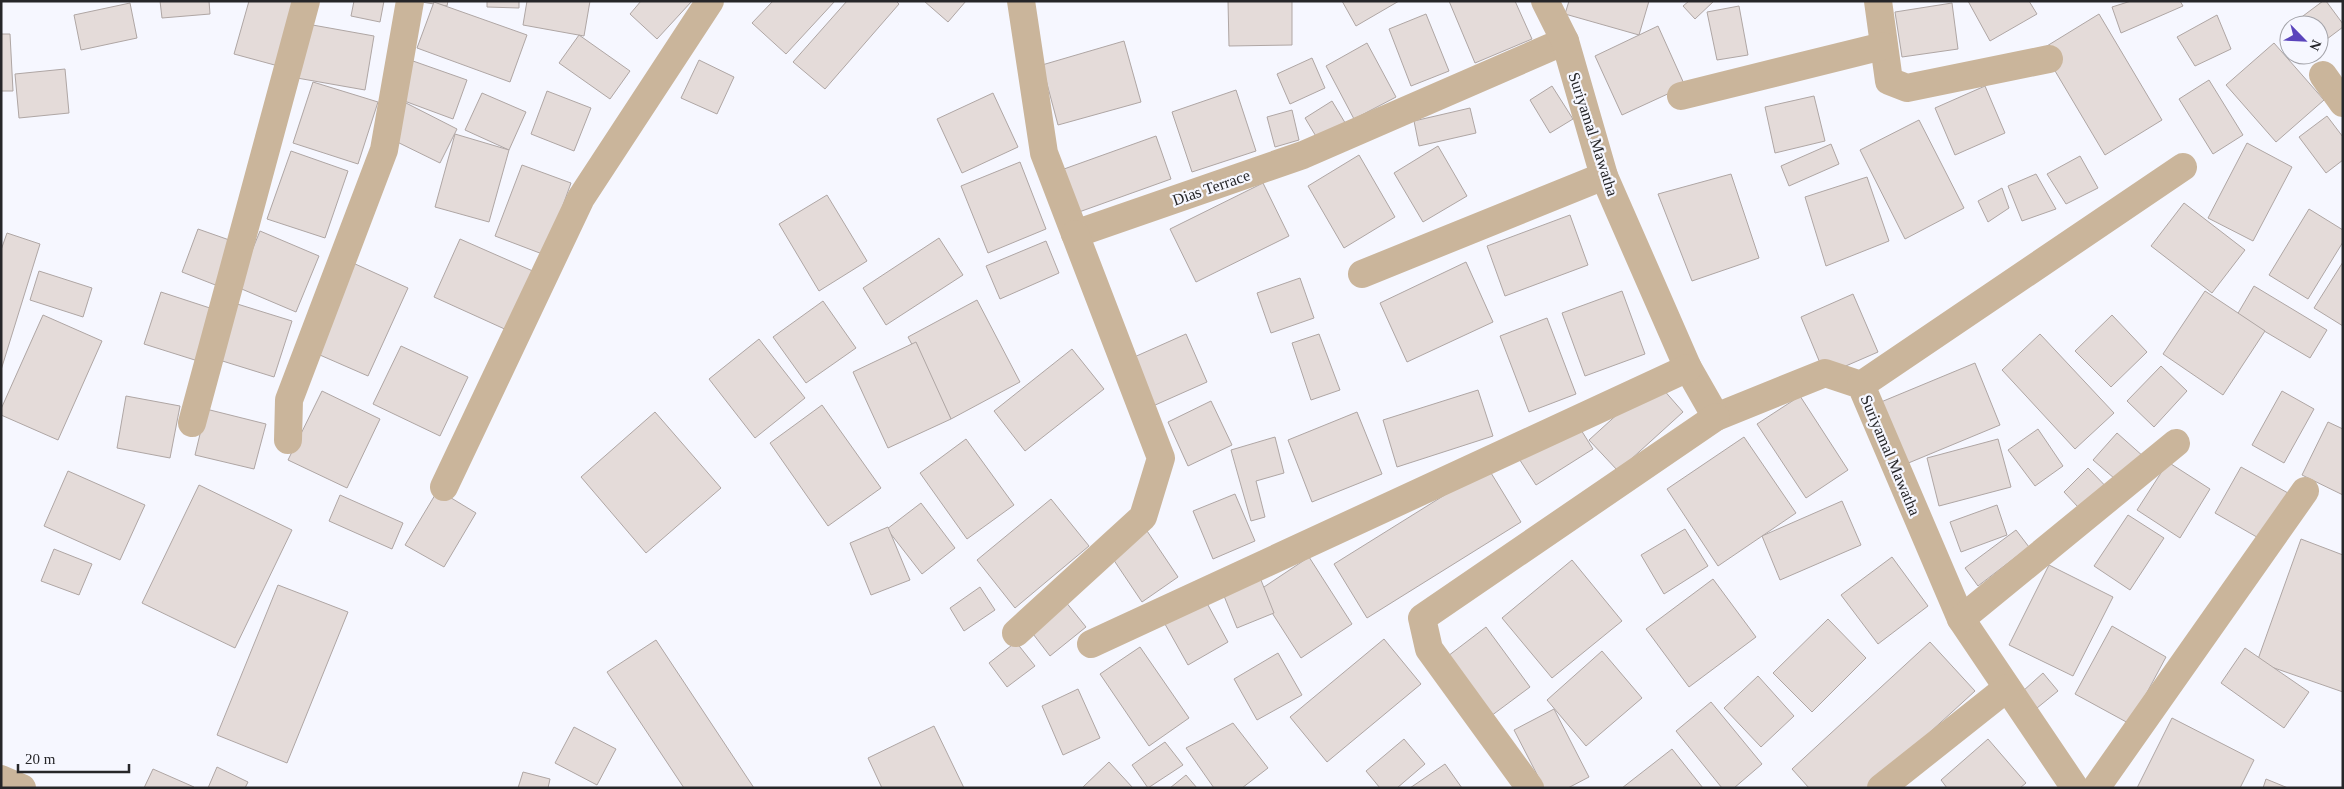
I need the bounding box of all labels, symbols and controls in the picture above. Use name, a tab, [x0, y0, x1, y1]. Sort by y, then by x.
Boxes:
north arrow	[2279, 15, 2329, 65]
text: N	[2307, 37, 2324, 53]
street label: Suriyamal Mawatha	[1565, 70, 1622, 199]
street label: Dias Terrace	[1170, 166, 1252, 209]
street label: Suriyamal Mawatha	[1857, 392, 1924, 518]
scale bar	[18, 742, 129, 774]
text: 20 m	[25, 751, 56, 767]

